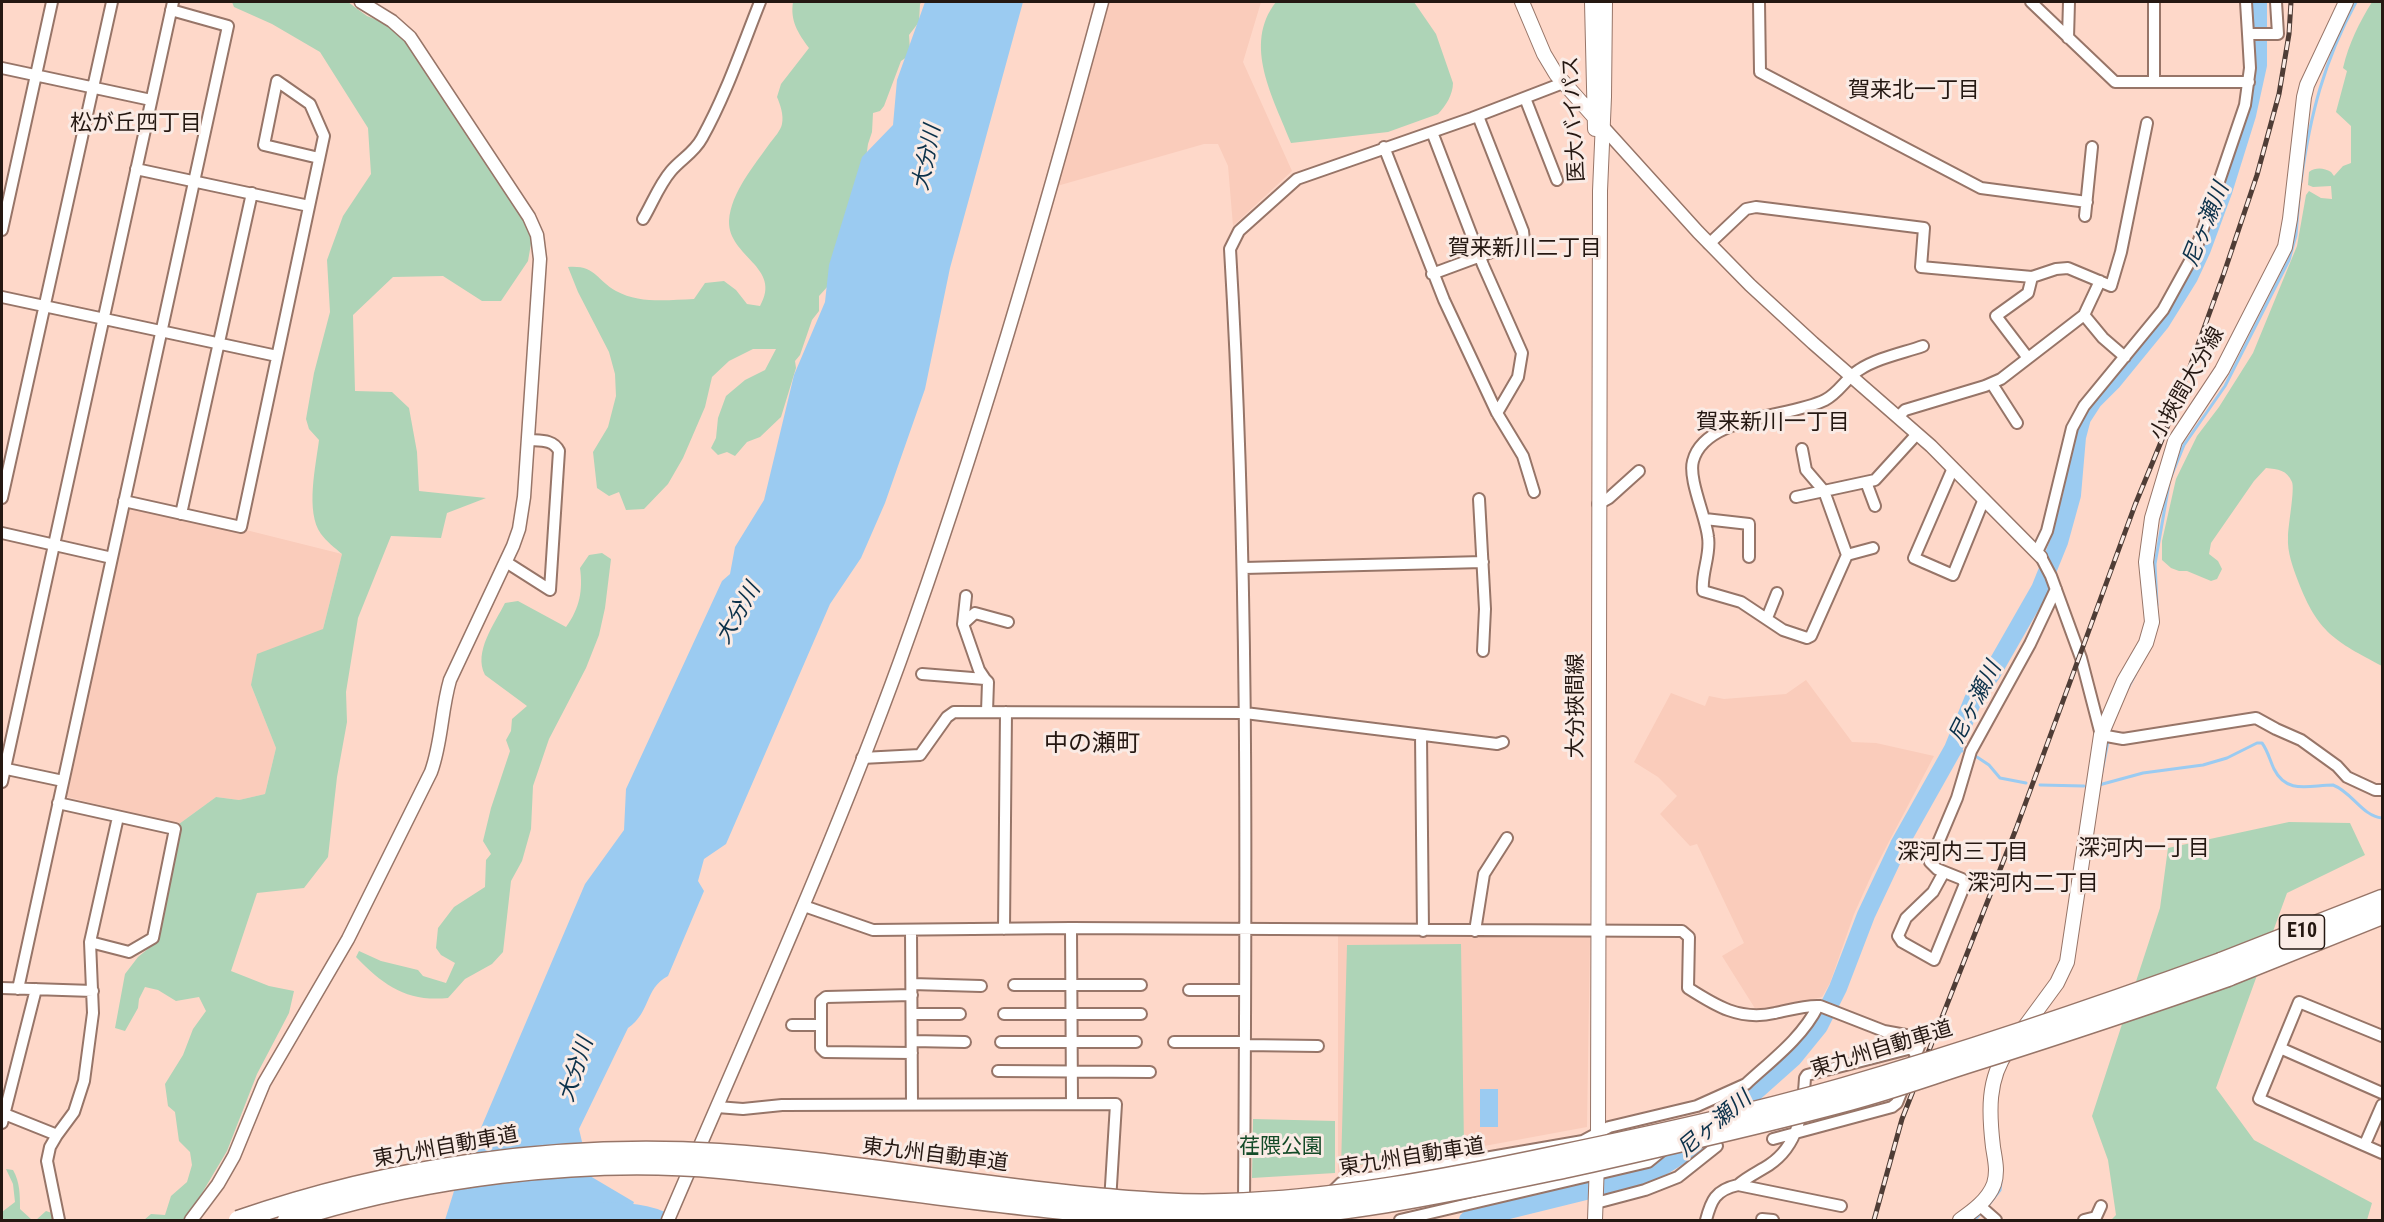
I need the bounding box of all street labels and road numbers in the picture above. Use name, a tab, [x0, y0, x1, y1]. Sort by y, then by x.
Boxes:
street label: 医大バイパス	[1559, 55, 1591, 183]
street label: 小挾間大分線	[2146, 323, 2230, 445]
street label: 大分挾間線	[1564, 654, 1590, 758]
road number: E10	[2280, 915, 2324, 949]
street label: 東九州自動車道	[1808, 1016, 1956, 1084]
street label: 東九州自動車道	[371, 1123, 521, 1173]
street label: 東九州自動車道	[1337, 1134, 1487, 1182]
street label: 東九州自動車道	[861, 1135, 1009, 1177]

